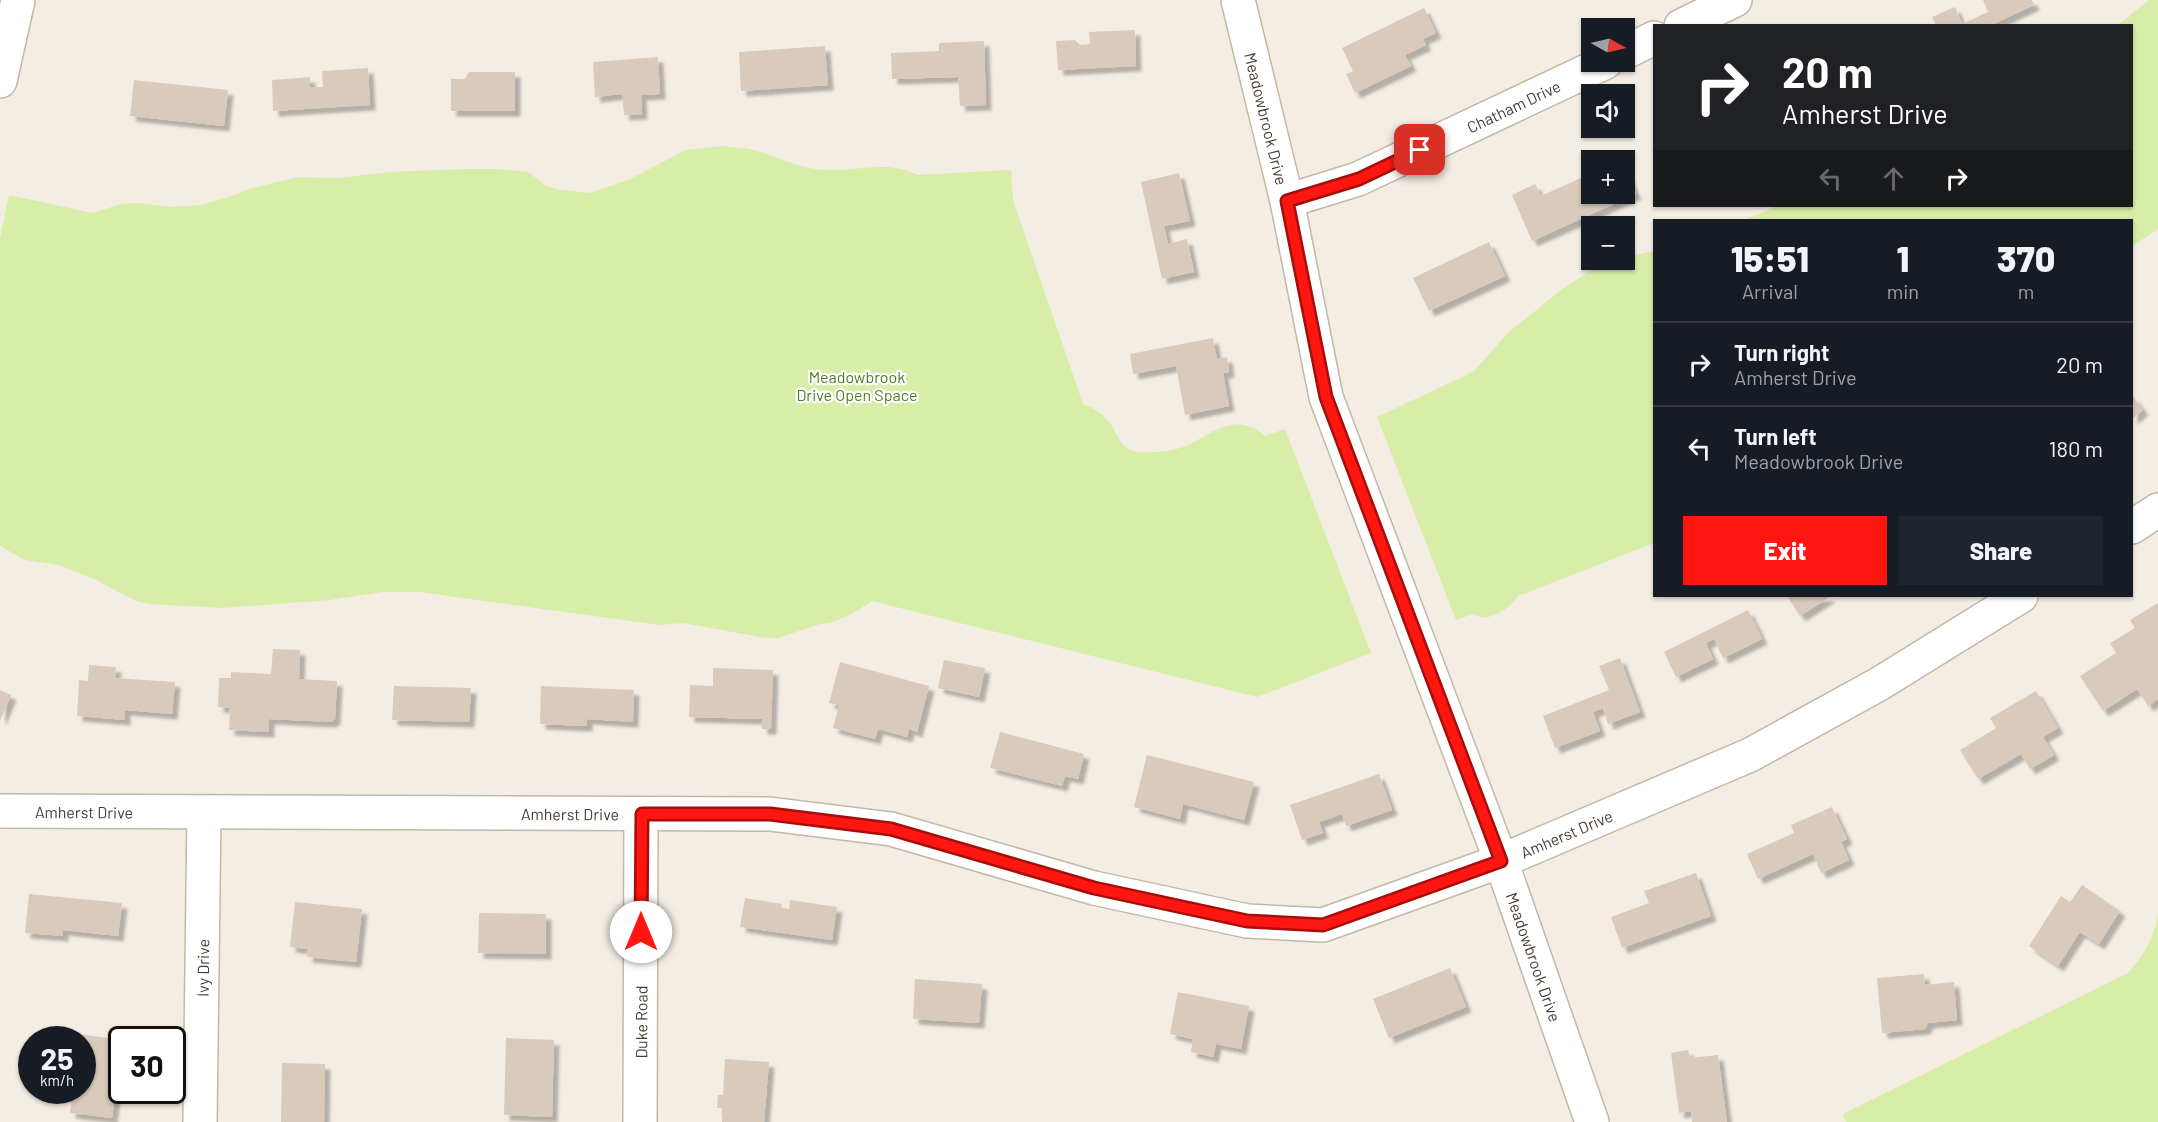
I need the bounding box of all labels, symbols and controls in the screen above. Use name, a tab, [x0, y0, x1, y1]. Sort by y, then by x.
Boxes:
north arrow	[1581, 18, 1635, 72]
map controls	[1581, 18, 1635, 270]
text: 20 m	[1782, 46, 1873, 96]
icon: right	[1683, 48, 1761, 126]
street label: Meadowbrook Drive	[1242, 50, 1292, 187]
street label: Chatham Drive	[1463, 76, 1563, 136]
button: sound	[1581, 84, 1635, 138]
text: Amherst Drive	[1782, 97, 1948, 129]
pin	[1394, 124, 1445, 175]
icon: arrive	[1403, 133, 1436, 166]
button: +	[1581, 150, 1635, 204]
icon: left	[1814, 162, 1847, 195]
icon: ahead	[1877, 162, 1910, 195]
icon: right	[1940, 162, 1973, 195]
button: −	[1581, 216, 1635, 270]
text: 15:51	[1731, 236, 1809, 279]
text: 1	[1896, 236, 1909, 279]
text: 370	[1997, 236, 2055, 279]
text: Arrival	[1742, 279, 1798, 303]
text: min	[1887, 279, 1919, 303]
text: m	[2018, 279, 2034, 303]
text: Turn right	[1734, 339, 1829, 365]
icon: right	[1683, 348, 1716, 381]
text: 20 m	[2056, 351, 2103, 377]
text: Amherst Drive	[1734, 365, 1857, 389]
park label: Meadowbrook Drive Open Space	[796, 367, 918, 404]
text: Turn left	[1734, 423, 1817, 449]
icon: left	[1683, 432, 1716, 465]
text: 180 m	[2049, 435, 2103, 461]
text: Meadowbrook Drive	[1734, 449, 1903, 473]
button: Exit	[1683, 516, 1887, 585]
button: Share	[1899, 516, 2103, 585]
street label: Amherst Drive	[35, 802, 133, 821]
street label: Amherst Drive	[521, 804, 619, 823]
street label: Amherst Drive	[1517, 805, 1615, 861]
street label: Meadowbrook Drive	[1503, 890, 1566, 1024]
position arrow	[609, 900, 673, 964]
street label: Ivy Drive	[192, 939, 212, 997]
street label: Duke Road	[631, 985, 650, 1059]
speed limit sign: 30	[108, 1026, 186, 1104]
text: 25	[41, 1040, 73, 1076]
text: km/h	[40, 1071, 74, 1089]

